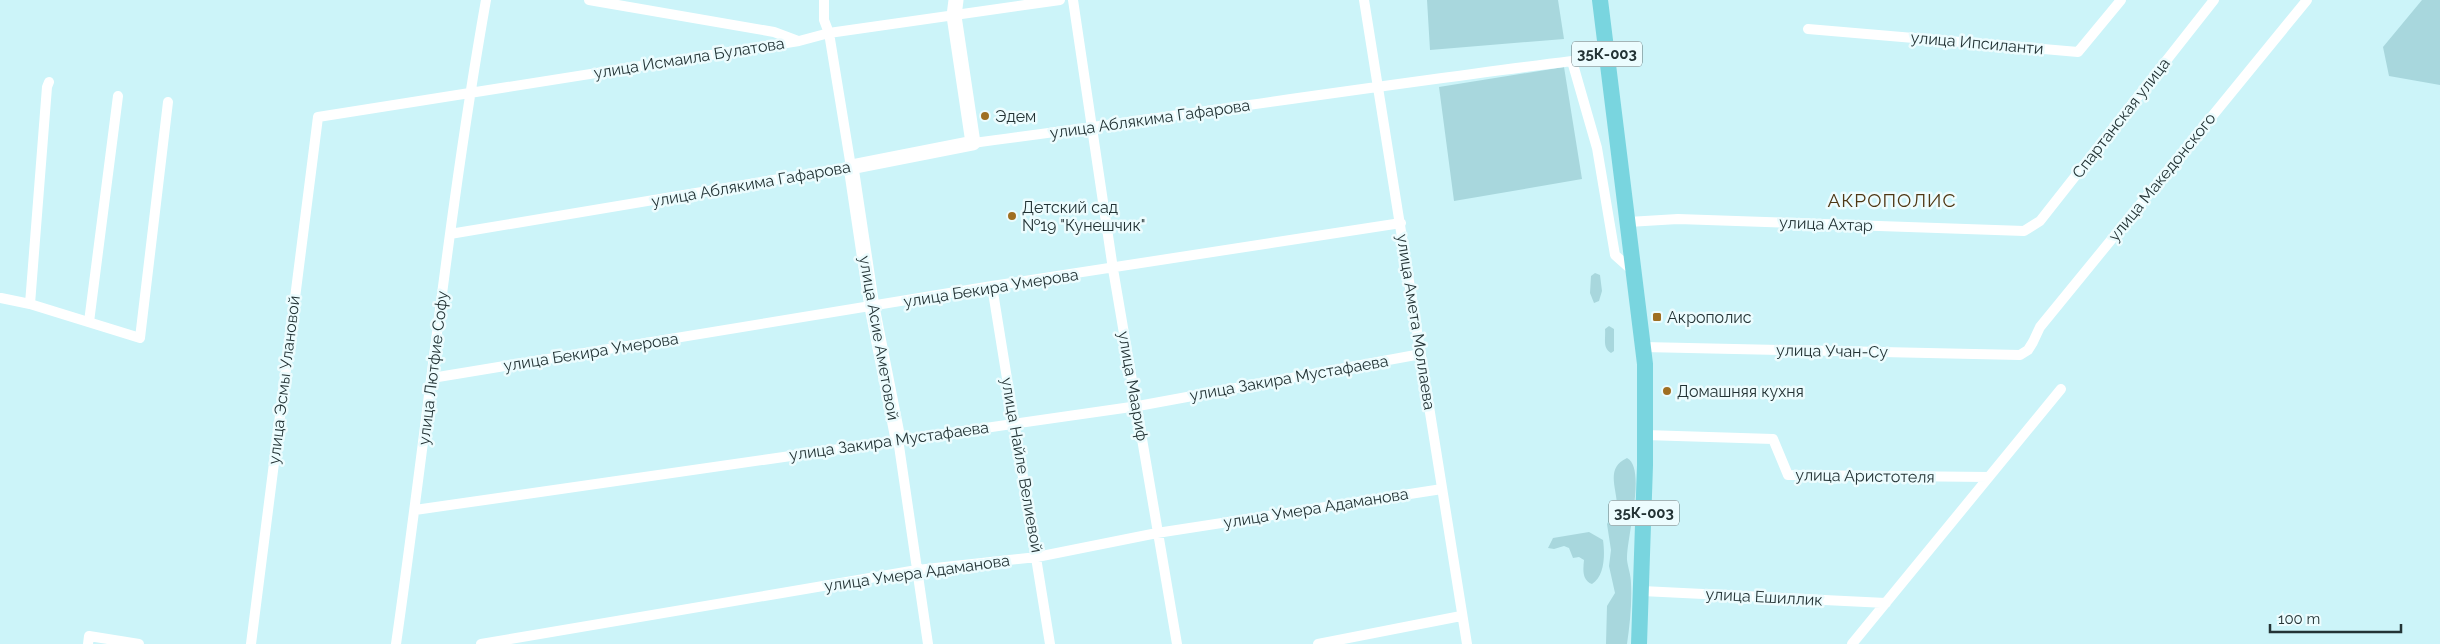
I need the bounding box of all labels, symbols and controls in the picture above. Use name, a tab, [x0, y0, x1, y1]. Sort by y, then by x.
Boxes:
street label: улица Ипсиланти	[1910, 28, 2044, 58]
street label: улица Исмаила Булатова	[592, 34, 786, 82]
road number: 35К-003	[1572, 42, 1642, 66]
street label: Спартанская улица	[2068, 54, 2174, 182]
street label: улица Аблякима Гафарова	[1049, 96, 1251, 142]
place label: Эдем	[995, 107, 1036, 126]
street label: улица Македонского	[2104, 109, 2220, 245]
marker: Эдем	[979, 110, 991, 122]
street label: улица Аблякима Гафарова	[650, 157, 852, 211]
district label: АКРОПОЛИС	[1827, 189, 1957, 211]
place label: Детский сад №19 "Кунешчик"	[1022, 198, 1145, 235]
marker: Детский сад №19 "Кунешчик"	[1006, 210, 1018, 222]
street label: улица Ахтар	[1779, 213, 1873, 235]
street label: улица Амета Моллаева	[1393, 233, 1439, 411]
street label: улица Асие Аметовой	[855, 254, 903, 422]
street label: улица Бекира Умерова	[902, 265, 1080, 311]
street label: улица Лютфие Софу	[414, 289, 452, 446]
street label: улица Эсмы Улановой	[264, 295, 304, 465]
place label: Акрополис	[1667, 308, 1752, 327]
marker: Акрополис	[1651, 311, 1663, 323]
street label: улица Бекира Умерова	[502, 329, 680, 375]
street label: улица Маариф	[1114, 330, 1152, 442]
street label: улица Учан-Су	[1776, 341, 1888, 361]
street label: улица Закира Мустафаева	[1188, 351, 1390, 405]
street label: улица Найле Велиевой	[997, 376, 1047, 554]
place label: Домашняя кухня	[1677, 382, 1804, 401]
marker: Домашняя кухня	[1661, 385, 1673, 397]
street label: улица Закира Мустафаева	[788, 418, 990, 464]
street label: улица Аристотеля	[1795, 465, 1935, 487]
street label: улица Умера Адаманова	[1222, 484, 1410, 532]
road number: 35К-003	[1609, 500, 1679, 526]
street label: улица Умера Адаманова	[823, 551, 1011, 595]
street label: улица Ешиллик	[1705, 584, 1823, 610]
scale bar	[2270, 602, 2401, 634]
text: 100 m	[2278, 610, 2320, 628]

